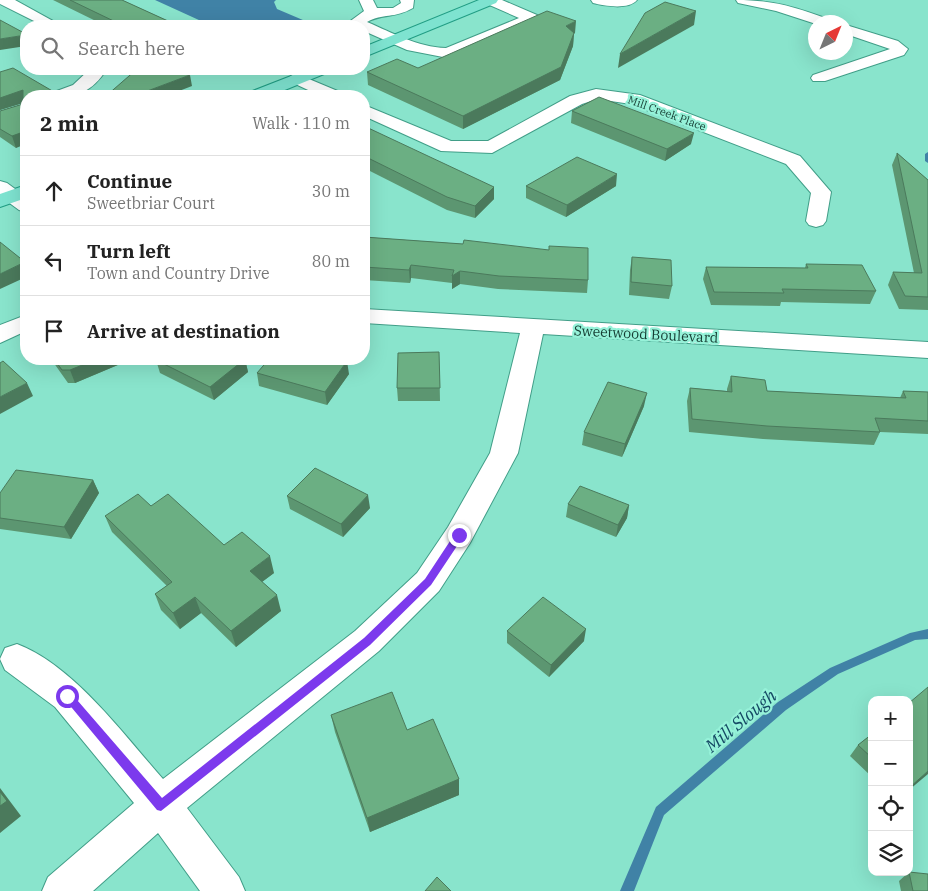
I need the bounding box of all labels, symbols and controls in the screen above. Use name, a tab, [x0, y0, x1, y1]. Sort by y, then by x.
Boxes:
north arrow	[808, 15, 853, 60]
search box	[20, 20, 370, 75]
icon: search	[38, 34, 66, 62]
text: Search here	[78, 36, 185, 60]
street label: Mill Creek Place	[626, 92, 708, 134]
text: 2 min	[40, 109, 99, 137]
text: Walk · 110 m	[252, 113, 350, 133]
text: Continue	[87, 169, 172, 193]
icon: ahead	[40, 177, 68, 205]
text: 30 m	[312, 181, 350, 201]
text: Sweetbriar Court	[87, 193, 215, 213]
text: Turn left	[87, 239, 170, 263]
icon: left	[40, 247, 68, 275]
text: 80 m	[312, 251, 350, 271]
text: Town and Country Drive	[87, 263, 270, 283]
icon: arrive	[40, 317, 68, 345]
text: Arrive at destination	[87, 319, 280, 343]
street label: Sweetwood Boulevard	[573, 321, 719, 347]
route end	[448, 524, 471, 547]
water label: Mill Slough	[700, 684, 781, 758]
route start	[56, 685, 79, 708]
map controls	[868, 696, 913, 876]
button: +	[868, 696, 913, 741]
button: −	[868, 741, 913, 786]
button: locate	[868, 786, 913, 831]
button: layers	[868, 831, 913, 876]

